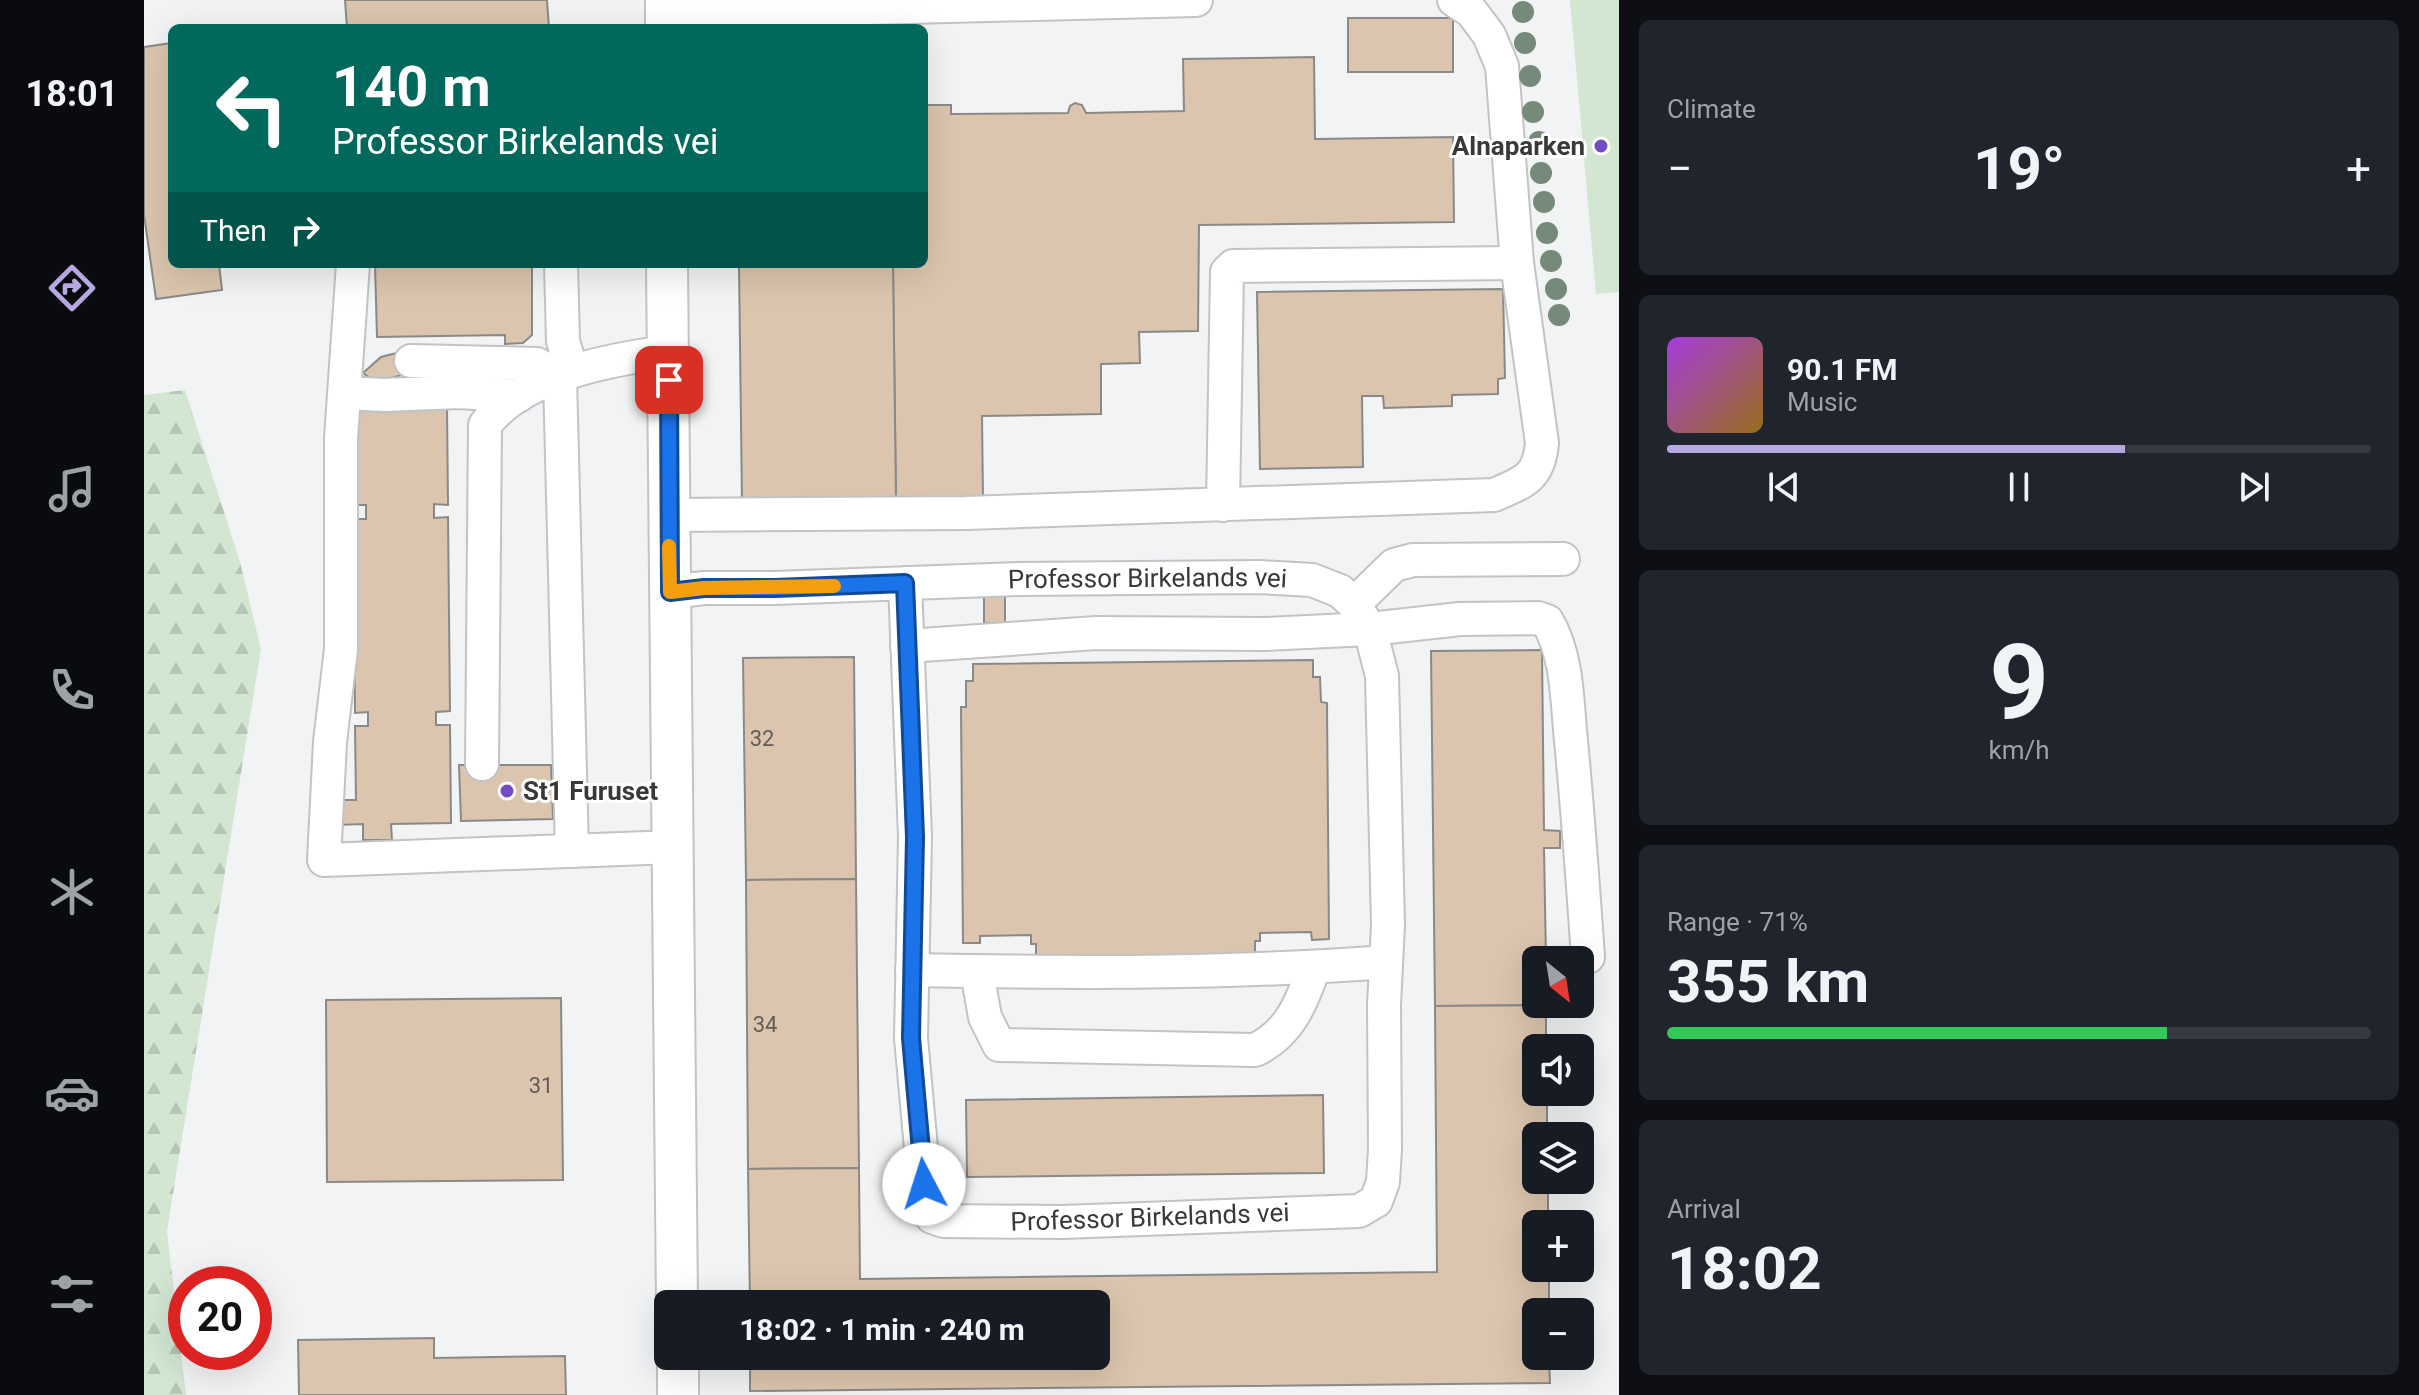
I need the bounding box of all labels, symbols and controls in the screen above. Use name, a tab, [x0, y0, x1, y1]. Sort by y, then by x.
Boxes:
text: 140 m	[332, 54, 491, 120]
icon: left	[200, 56, 304, 160]
text: 18:01	[26, 73, 118, 115]
text: Climate	[1667, 94, 1756, 124]
text: Professor Birkelands vei	[332, 121, 719, 163]
place label: Alnaparken	[1452, 131, 1585, 161]
text: 19°	[1973, 133, 2065, 204]
marker: Alnaparken	[1592, 137, 1610, 155]
text: −	[1667, 143, 1692, 195]
text: +	[2346, 143, 2371, 195]
icon: right	[283, 208, 327, 252]
text: Then	[200, 213, 267, 248]
icon: directions	[44, 260, 100, 316]
pin	[635, 346, 703, 414]
text: 90.1 FM	[1787, 352, 1898, 387]
icon: arrive	[647, 358, 691, 402]
text: Music	[1787, 387, 1857, 417]
icon: music	[44, 461, 100, 517]
icon: previous	[1762, 465, 1806, 509]
icon: pause	[1997, 465, 2041, 509]
icon: next	[2232, 465, 2276, 509]
street label: Professor Birkelands vei	[1007, 562, 1288, 594]
text: 9	[1989, 622, 2049, 743]
icon: phone	[44, 662, 100, 718]
house number: 32	[750, 726, 774, 751]
text: km/h	[1988, 735, 2050, 765]
place label: St1 Furuset	[523, 776, 658, 806]
marker: St1 Furuset	[498, 782, 516, 800]
icon: climate	[44, 864, 100, 920]
text: Range · 71%	[1667, 907, 1808, 937]
north arrow	[1522, 946, 1594, 1018]
map controls	[1522, 946, 1594, 1370]
text: 355 km	[1667, 946, 1869, 1017]
house number: 34	[753, 1012, 777, 1037]
button: sound	[1522, 1034, 1594, 1106]
icon: car	[44, 1065, 100, 1121]
house number: 31	[529, 1073, 553, 1098]
button: layers	[1522, 1122, 1594, 1194]
position arrow	[882, 1142, 966, 1226]
text: Arrival	[1667, 1194, 1741, 1224]
street label: Professor Birkelands vei	[1010, 1197, 1290, 1237]
button: +	[1522, 1210, 1594, 1282]
text: 18:02	[1667, 1233, 1822, 1304]
icon: filters	[44, 1266, 100, 1322]
speed limit sign: 20	[168, 1266, 272, 1370]
button: −	[1522, 1298, 1594, 1370]
text: 18:02 · 1 min · 240 m	[739, 1312, 1025, 1347]

